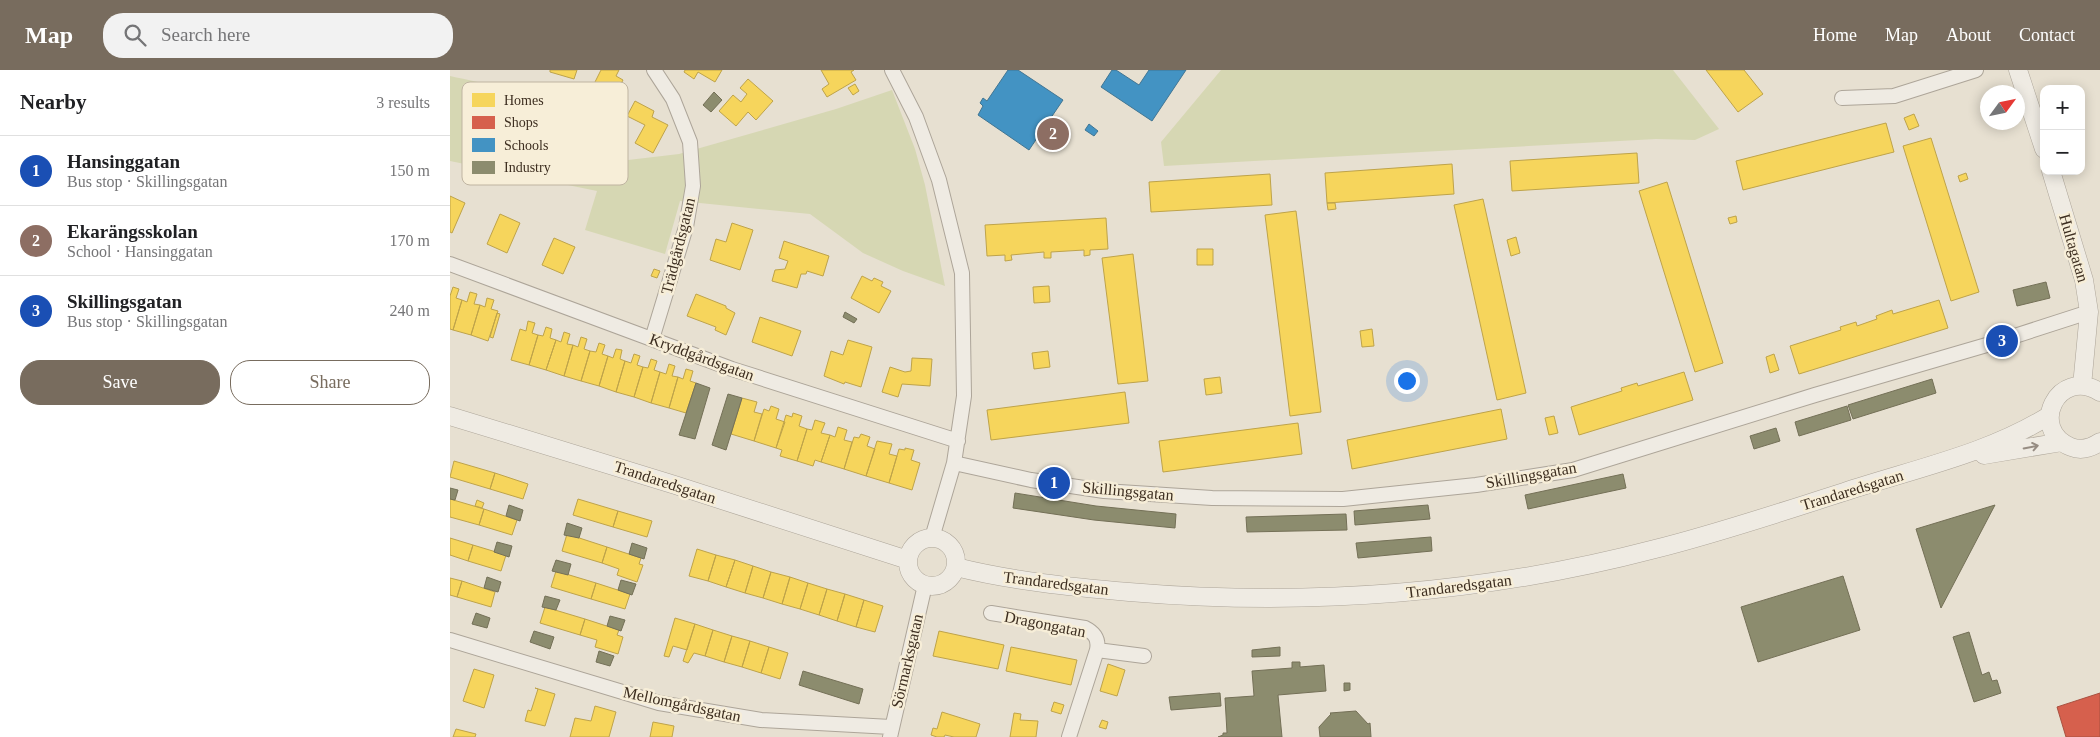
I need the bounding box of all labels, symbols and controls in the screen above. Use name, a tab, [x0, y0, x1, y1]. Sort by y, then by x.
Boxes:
search box	[103, 13, 453, 58]
icon: search	[121, 21, 149, 49]
text: Map	[25, 22, 73, 48]
text: Search here	[161, 24, 250, 45]
text: Home	[1813, 25, 1857, 45]
text: Map	[1885, 25, 1918, 45]
text: About	[1946, 25, 1991, 45]
text: Contact	[2019, 25, 2075, 45]
legend	[462, 82, 628, 185]
north arrow	[1980, 85, 2025, 130]
map controls	[2040, 85, 2085, 175]
button: +	[2040, 85, 2085, 130]
text: Nearby	[20, 90, 87, 114]
text: Homes	[504, 93, 544, 108]
text: 3 results	[376, 94, 430, 111]
text: Shops	[504, 115, 538, 130]
pin: 2	[1037, 115, 1069, 153]
button: −	[2040, 130, 2085, 175]
text: Schools	[504, 138, 548, 153]
text: Hansinggatan	[67, 151, 180, 172]
text: Industry	[504, 160, 551, 175]
text: 1	[32, 162, 40, 179]
text: 150 m	[390, 162, 430, 179]
text: Bus stop · Skillingsgatan	[67, 173, 227, 190]
street label: Trädgårdsgatan	[658, 196, 699, 296]
street label: Hultagatan	[2055, 212, 2092, 284]
text: Ekarängsskolan	[67, 221, 198, 242]
text: 2	[32, 232, 40, 249]
text: 170 m	[390, 232, 430, 249]
text: School · Hansinggatan	[67, 243, 213, 260]
text: Skillingsgatan	[67, 291, 182, 312]
text: 3	[32, 302, 40, 319]
text: 240 m	[390, 302, 430, 319]
text: Bus stop · Skillingsgatan	[67, 313, 227, 330]
pin: 3	[1986, 322, 2018, 360]
street label: Kryddgårdsgatan	[647, 330, 757, 385]
button: Save	[20, 360, 220, 405]
button: Share	[230, 360, 430, 405]
your location	[1394, 368, 1420, 394]
one-way arrow	[2023, 442, 2039, 451]
street label: Trandaredsgatan	[612, 458, 718, 507]
street label: Skillingsgatan	[1484, 459, 1578, 492]
pin: 1	[1038, 464, 1070, 502]
street label: Trandaredsgatan	[1799, 466, 1905, 515]
street label: Skillingsgatan	[1082, 479, 1174, 504]
street label: Trandaredsgatan	[1002, 568, 1110, 599]
street label: Trandaredsgatan	[1405, 571, 1513, 602]
street label: Dragongatan	[1003, 608, 1087, 641]
street label: Sörmarksgatan	[888, 612, 927, 710]
street label: Mellomgårdsgatan	[621, 683, 742, 726]

